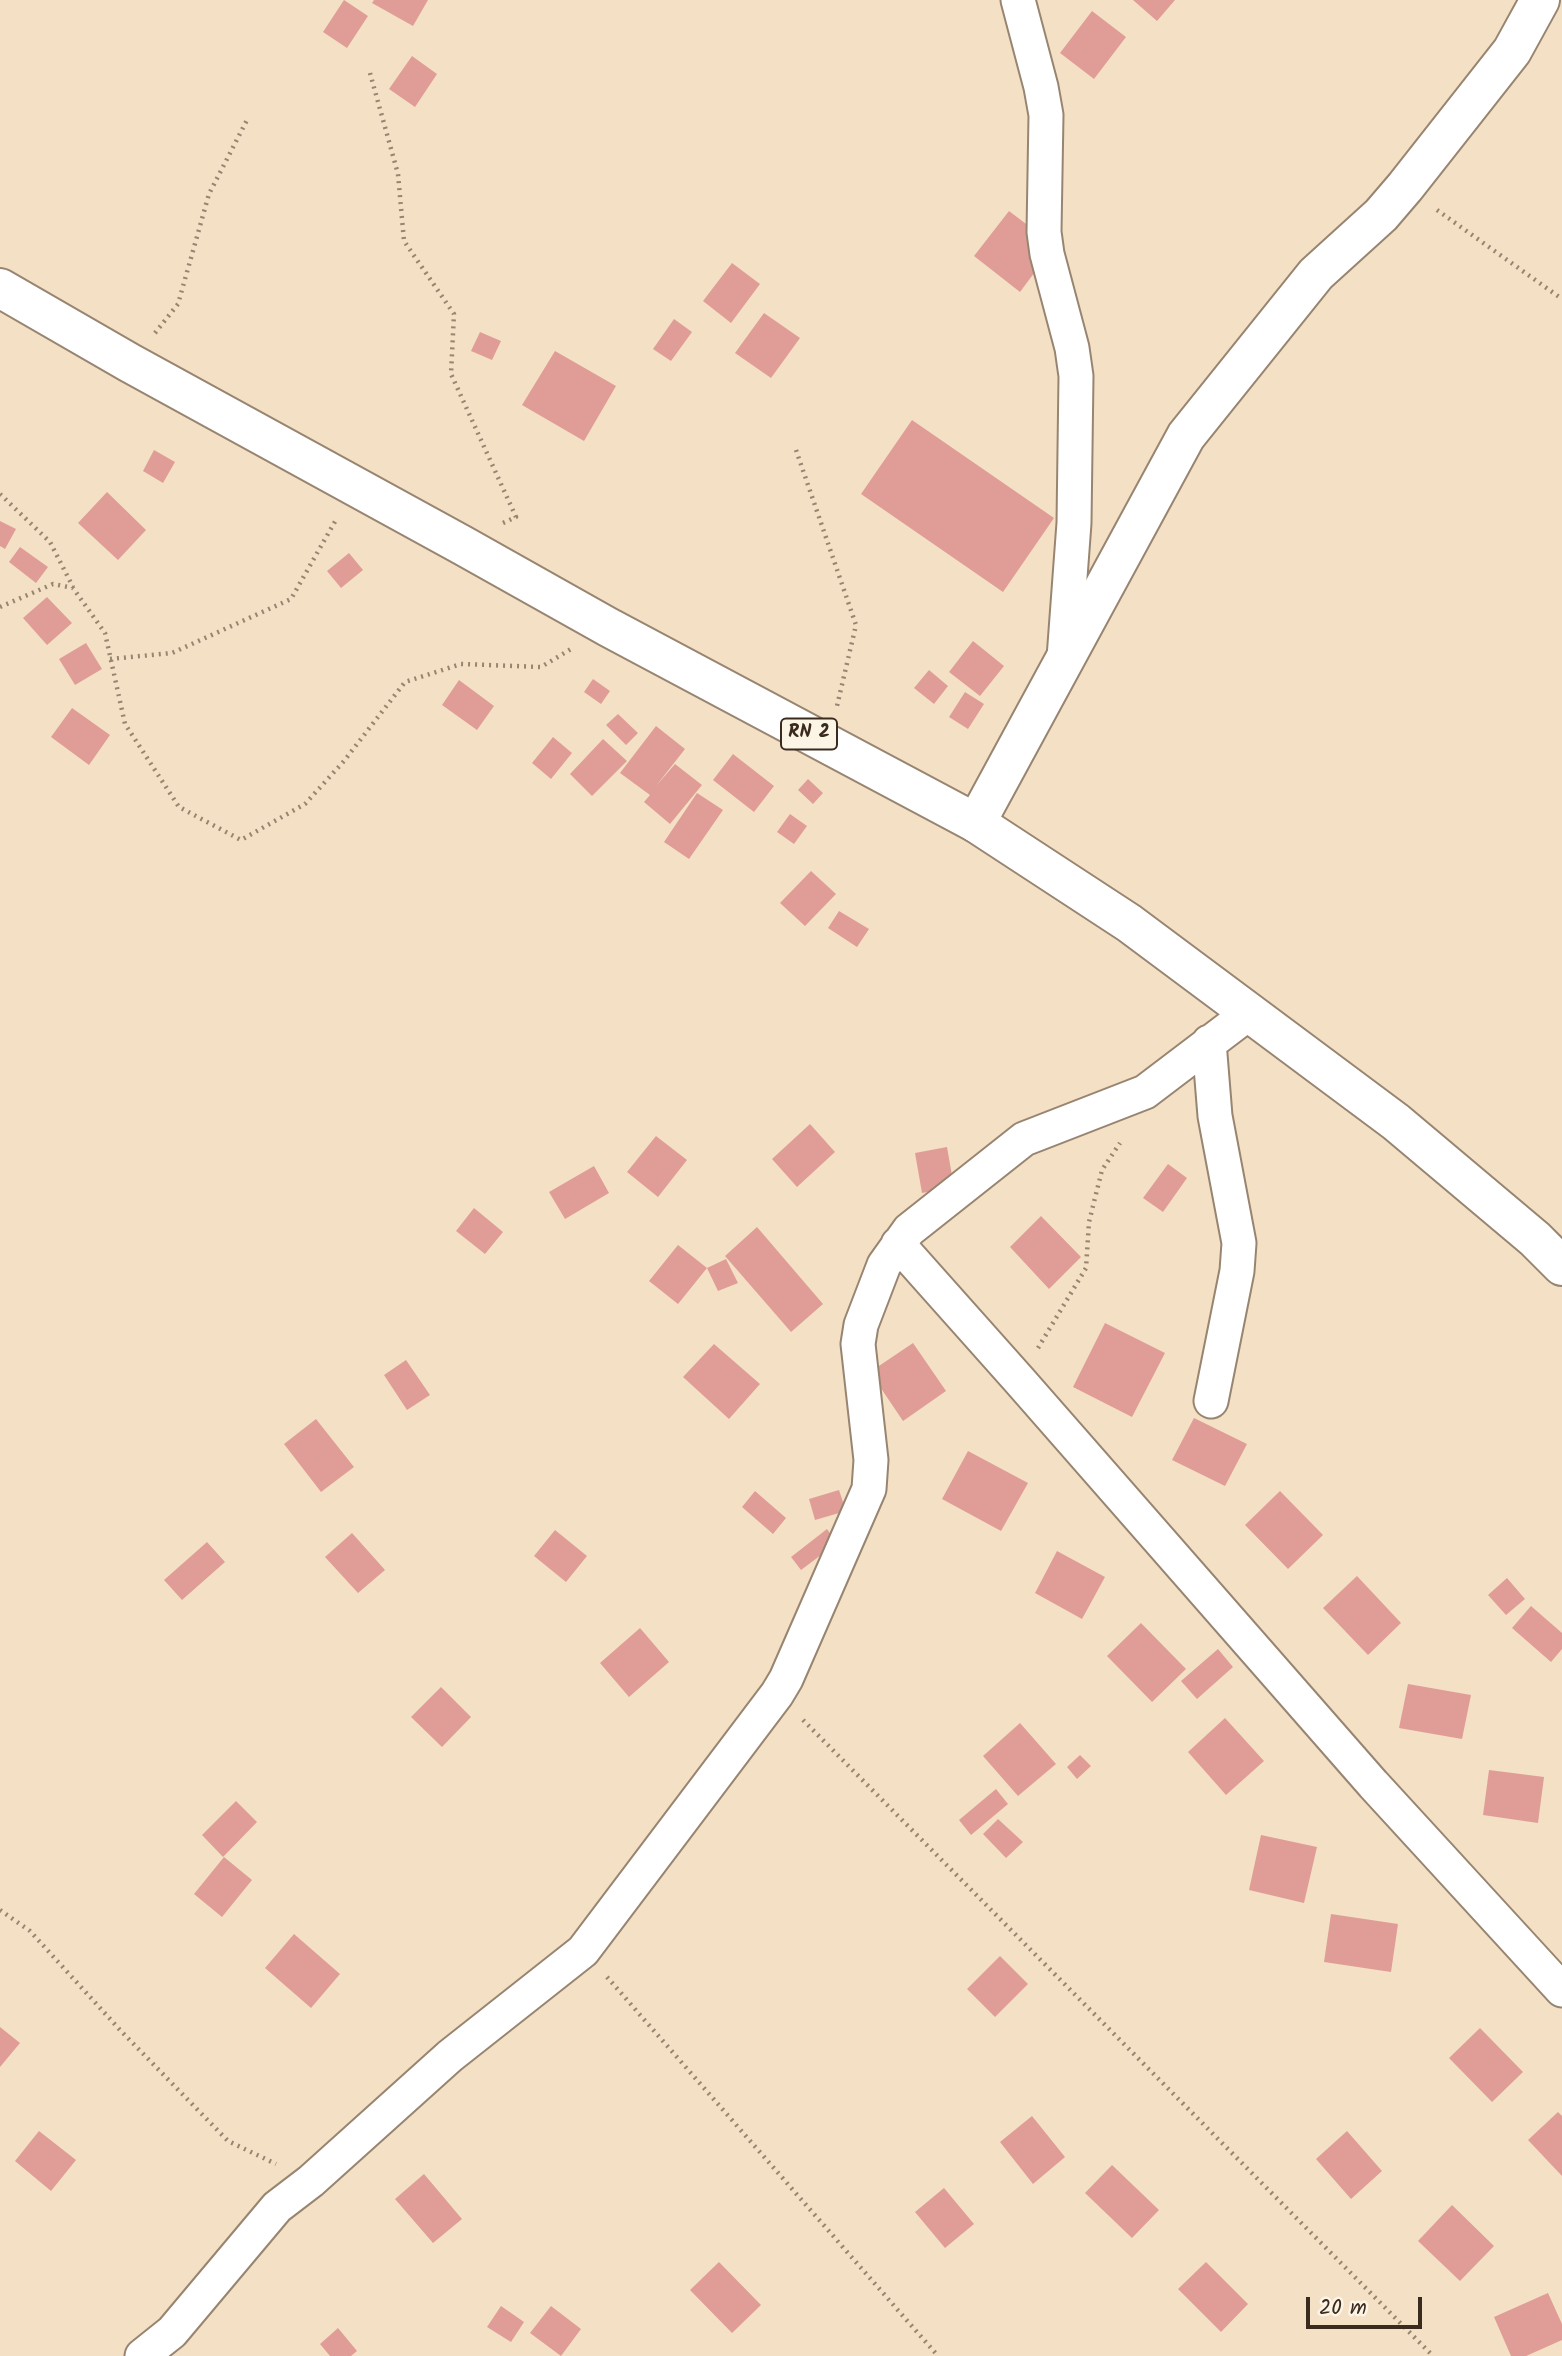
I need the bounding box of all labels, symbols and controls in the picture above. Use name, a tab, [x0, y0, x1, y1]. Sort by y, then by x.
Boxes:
road number: RN 2	[781, 719, 837, 750]
scale bar	[1310, 2282, 1426, 2326]
text: 20 m	[1319, 2292, 1367, 2325]

